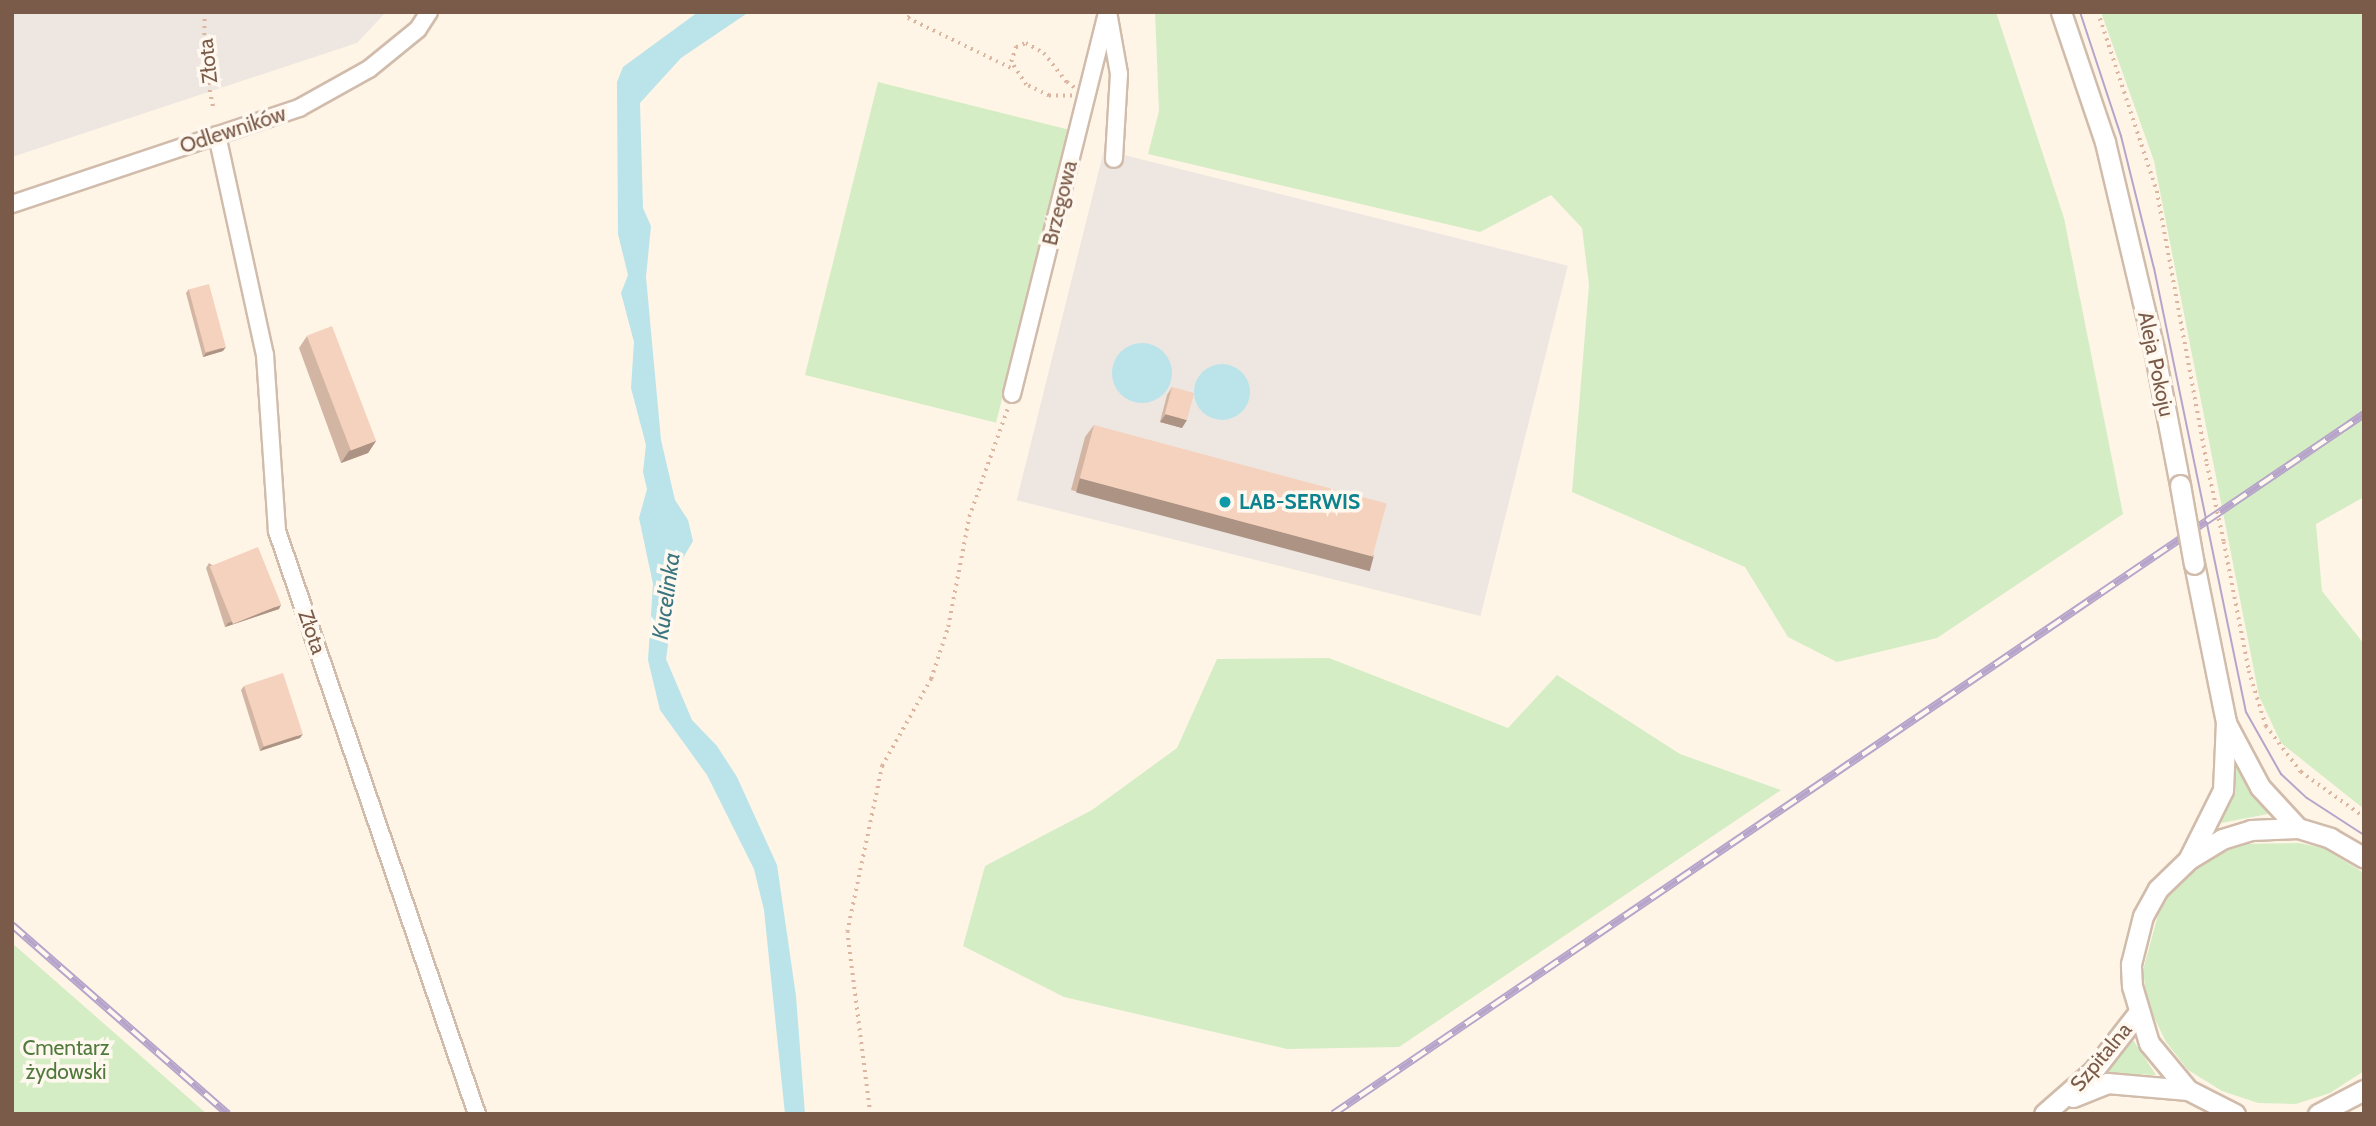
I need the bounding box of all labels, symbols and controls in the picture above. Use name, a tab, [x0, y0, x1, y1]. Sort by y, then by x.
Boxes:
street label: Złota	[193, 37, 223, 85]
street label: Odlewników	[177, 101, 289, 159]
street label: Brzegowa	[1037, 158, 1083, 248]
street label: Aleja Pokoju	[2133, 309, 2179, 419]
place label: LAB-SERWIS	[1239, 489, 1360, 515]
marker: LAB-SERWIS	[1217, 494, 1233, 510]
water label: Kucelinka	[646, 551, 686, 641]
street label: Złota	[293, 607, 331, 657]
street label: Szpitalna	[2065, 1017, 2137, 1097]
park label: Cmentarz żydowski	[22, 1035, 110, 1085]

